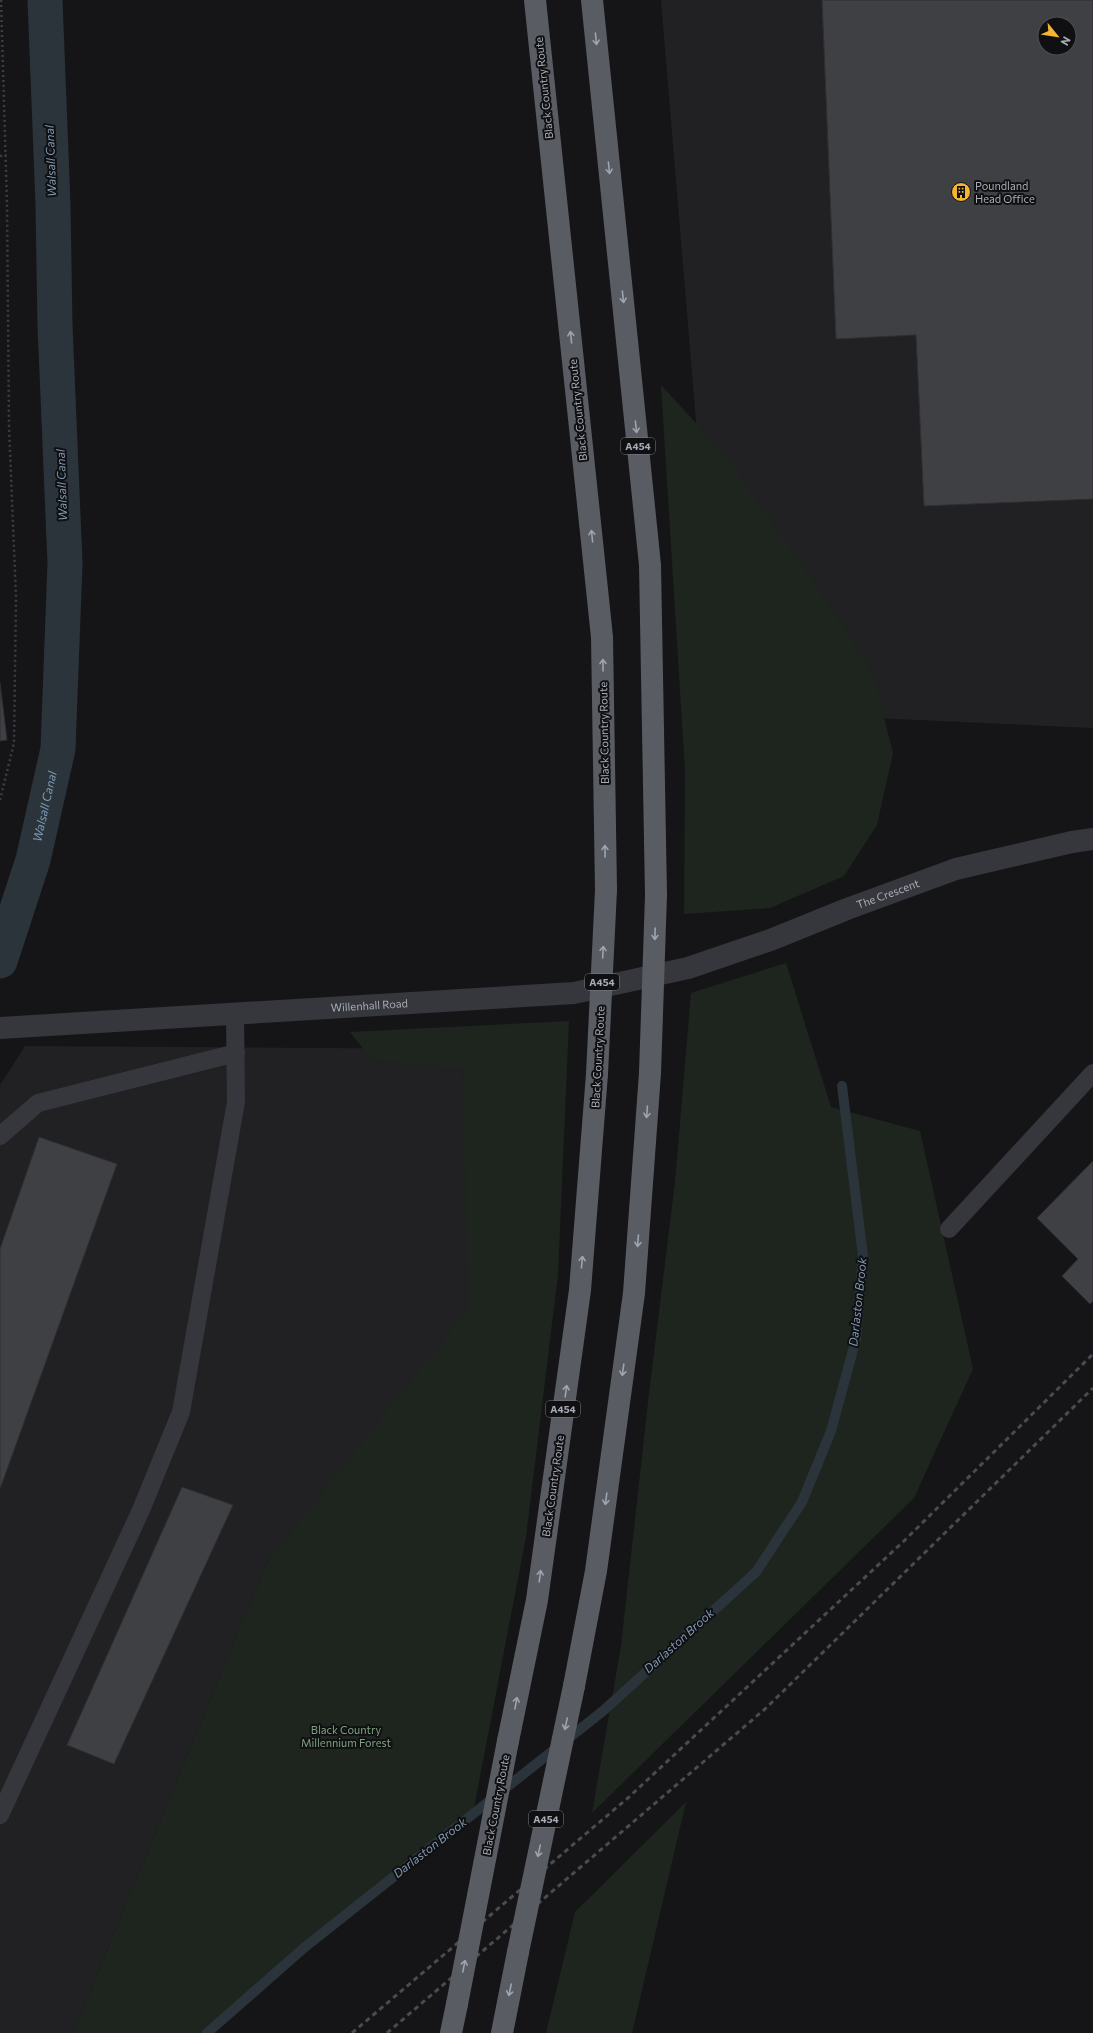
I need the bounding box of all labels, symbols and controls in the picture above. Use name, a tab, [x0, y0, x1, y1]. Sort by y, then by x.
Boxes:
north arrow	[1037, 16, 1077, 56]
one-way arrow	[592, 32, 600, 45]
text: N	[1058, 34, 1074, 48]
street label: Black Country Route	[532, 36, 555, 140]
water label: Walsall Canal	[42, 124, 58, 197]
one-way arrow	[606, 161, 613, 174]
place label: Poundland Head Office	[975, 179, 1035, 205]
building icon: Poundland Head Office	[950, 181, 972, 203]
one-way arrow	[619, 290, 626, 303]
one-way arrow	[567, 331, 574, 344]
street label: Black Country Route	[566, 358, 589, 462]
one-way arrow	[632, 420, 640, 433]
road number: A454	[621, 438, 655, 454]
water label: Walsall Canal	[53, 448, 69, 521]
one-way arrow	[588, 530, 595, 543]
one-way arrow	[599, 659, 607, 672]
street label: Black Country Route	[596, 682, 611, 784]
water label: Walsall Canal	[29, 769, 59, 843]
one-way arrow	[601, 845, 609, 858]
street label: The Crescent	[855, 876, 921, 911]
one-way arrow	[651, 927, 658, 940]
one-way arrow	[599, 946, 607, 959]
road number: A454	[585, 974, 619, 990]
street label: Willenhall Road	[330, 996, 408, 1014]
street label: Black Country Route	[588, 1005, 607, 1108]
one-way arrow	[643, 1105, 650, 1118]
one-way arrow	[634, 1234, 641, 1247]
one-way arrow	[578, 1256, 585, 1269]
water label: Darlaston Brook	[845, 1256, 869, 1347]
one-way arrow	[620, 1363, 627, 1376]
one-way arrow	[562, 1385, 570, 1398]
road number: A454	[546, 1401, 580, 1417]
street label: Black Country Route	[539, 1434, 566, 1538]
one-way arrow	[602, 1492, 610, 1505]
one-way arrow	[537, 1569, 544, 1582]
water label: Darlaston Brook	[641, 1605, 716, 1675]
one-way arrow	[513, 1697, 521, 1710]
one-way arrow	[561, 1717, 569, 1730]
park label: Black Country Millennium Forest	[301, 1723, 392, 1749]
street label: Black Country Route	[479, 1753, 512, 1856]
road number: A454	[529, 1811, 563, 1827]
water label: Darlaston Brook	[390, 1814, 469, 1880]
one-way arrow	[535, 1845, 543, 1858]
one-way arrow	[461, 1960, 469, 1973]
one-way arrow	[506, 1983, 514, 1996]

